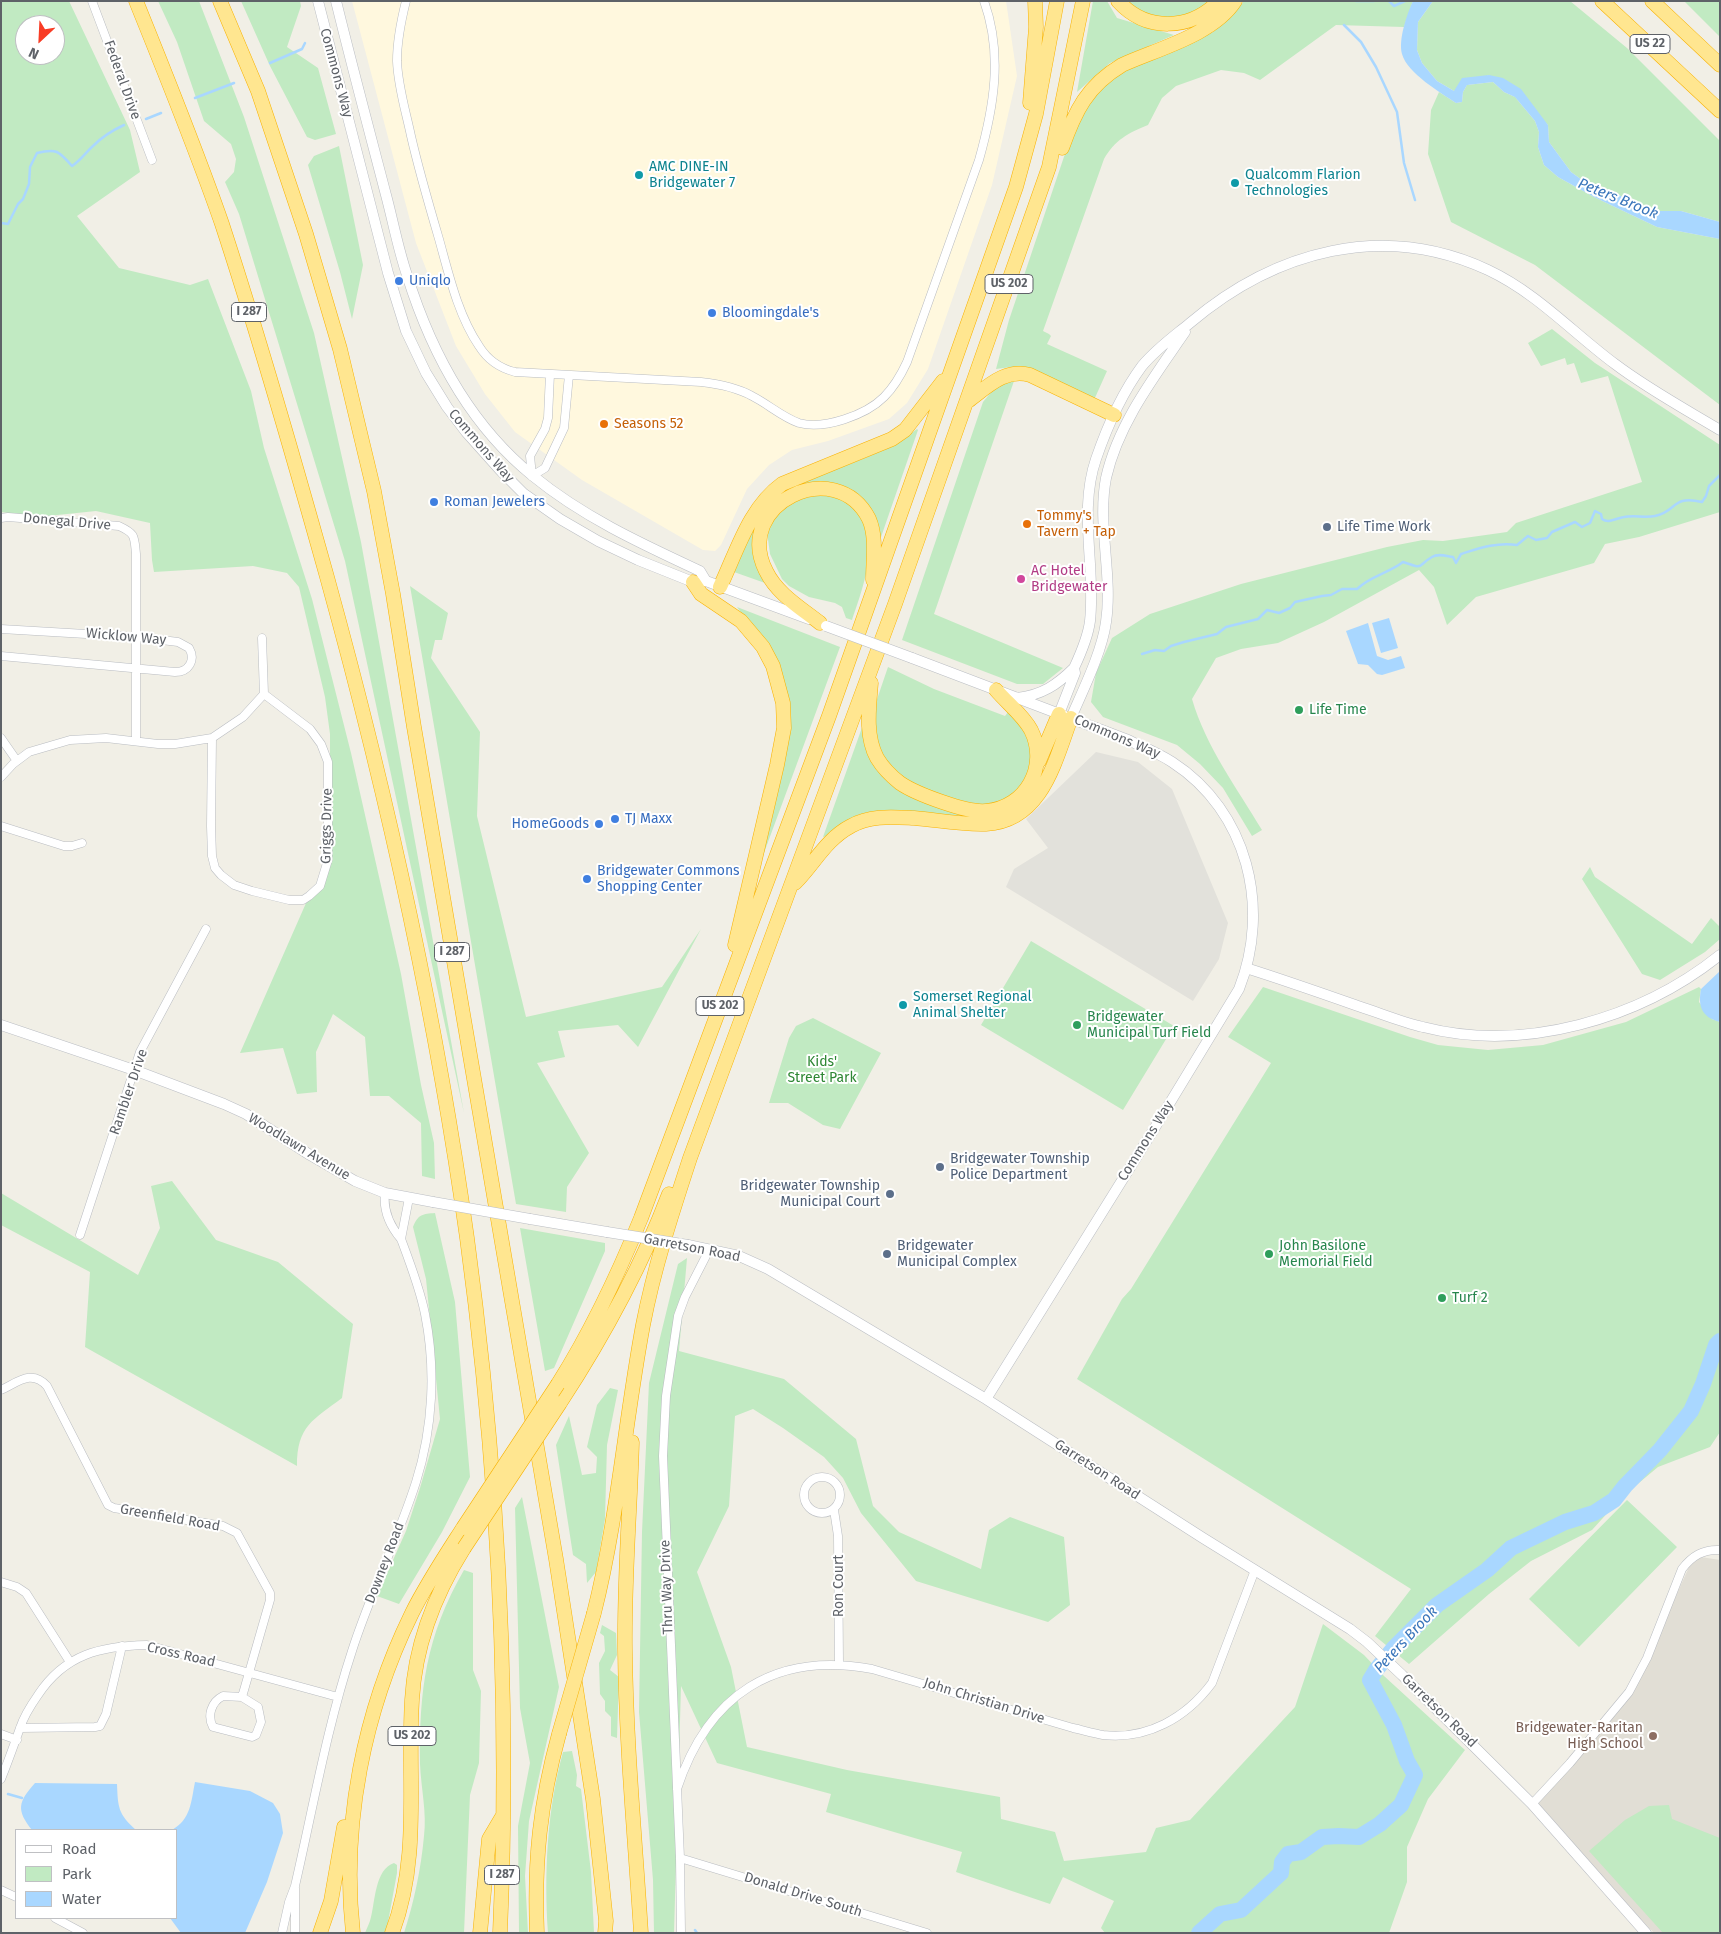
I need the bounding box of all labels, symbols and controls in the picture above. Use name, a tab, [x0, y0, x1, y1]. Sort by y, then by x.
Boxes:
north arrow	[15, 15, 65, 65]
street label: Commons Way	[316, 26, 356, 120]
road number: US 22	[1630, 34, 1670, 54]
street label: Federal Drive	[100, 38, 144, 122]
text: N	[26, 43, 42, 63]
place label: AMC DINE-IN Bridgewater 7	[649, 159, 735, 192]
place label: Qualcomm Flarion Technologies	[1245, 167, 1361, 200]
marker: AMC DINE-IN Bridgewater 7	[633, 169, 645, 181]
water label: Peters Brook	[1575, 175, 1661, 223]
marker: Qualcomm Flarion Technologies	[1229, 177, 1241, 189]
place label: Uniqlo	[409, 273, 451, 289]
road number: US 202	[985, 274, 1033, 294]
marker: Uniqlo	[393, 275, 405, 287]
road number: I 287	[232, 302, 266, 322]
place label: Bloomingdale's	[722, 305, 819, 321]
marker: Bloomingdale's	[706, 307, 718, 319]
street label: Commons Way	[445, 406, 517, 486]
place label: Seasons 52	[614, 416, 684, 432]
marker: Seasons 52	[598, 418, 610, 430]
place label: Roman Jewelers	[444, 494, 545, 510]
marker: Roman Jewelers	[428, 496, 440, 508]
place label: Tommy's Tavern + Tap	[1037, 508, 1116, 540]
street label: Donegal Drive	[22, 510, 112, 534]
marker: Tommy's Tavern + Tap	[1021, 518, 1033, 530]
place label: Life Time Work	[1337, 519, 1431, 535]
marker: Life Time Work	[1321, 521, 1333, 533]
place label: AC Hotel Bridgewater	[1031, 563, 1107, 596]
marker: AC Hotel Bridgewater	[1015, 573, 1027, 585]
street label: Wicklow Way	[85, 625, 167, 649]
place label: Life Time	[1309, 702, 1367, 718]
marker: Life Time	[1293, 704, 1305, 716]
street label: Commons Way	[1071, 711, 1163, 763]
street label: Griggs Drive	[318, 788, 336, 864]
place label: TJ Maxx	[625, 811, 672, 827]
marker: TJ Maxx	[609, 813, 621, 825]
place label: HomeGoods	[512, 816, 589, 832]
marker: HomeGoods	[593, 818, 605, 830]
place label: Bridgewater Commons Shopping Center	[597, 863, 740, 896]
marker: Bridgewater Commons Shopping Center	[581, 873, 593, 885]
road number: I 287	[434, 942, 470, 962]
place label: Somerset Regional Animal Shelter	[913, 989, 1032, 1022]
road number: US 202	[696, 996, 744, 1016]
marker: Somerset Regional Animal Shelter	[897, 999, 909, 1011]
place label: Bridgewater Municipal Turf Field	[1087, 1009, 1211, 1042]
marker: Bridgewater Municipal Turf Field	[1071, 1019, 1083, 1031]
street label: Rambler Drive	[106, 1047, 152, 1137]
park label: Kids' Street Park	[787, 1054, 857, 1086]
street label: Commons Way	[1115, 1098, 1177, 1184]
street label: Woodlawn Avenue	[245, 1110, 353, 1184]
place label: Bridgewater Township Police Department	[950, 1151, 1090, 1184]
marker: Bridgewater Township Police Department	[934, 1161, 946, 1173]
place label: Bridgewater Township Municipal Court	[740, 1178, 880, 1210]
marker: Bridgewater Township Municipal Court	[884, 1188, 896, 1200]
street label: Garretson Road	[642, 1230, 742, 1266]
place label: Bridgewater Municipal Complex	[897, 1238, 1017, 1270]
place label: John Basilone Memorial Field	[1279, 1238, 1373, 1270]
marker: Bridgewater Municipal Complex	[881, 1248, 893, 1260]
marker: John Basilone Memorial Field	[1263, 1248, 1275, 1260]
place label: Turf 2	[1452, 1290, 1488, 1306]
marker: Turf 2	[1436, 1292, 1448, 1304]
street label: Garretson Road	[1051, 1436, 1143, 1504]
street label: Greenfield Road	[119, 1501, 221, 1535]
street label: Downey Road	[362, 1520, 408, 1606]
street label: Thru Way Drive	[657, 1539, 677, 1635]
street label: Ron Court	[831, 1555, 847, 1617]
water label: Peters Brook	[1370, 1603, 1442, 1677]
street label: Cross Road	[145, 1639, 217, 1671]
street label: Garretson Road	[1398, 1671, 1480, 1751]
street label: John Christian Drive	[921, 1675, 1047, 1727]
place label: Bridgewater-Raritan High School	[1515, 1720, 1643, 1752]
road number: US 202	[388, 1726, 436, 1745]
marker: Bridgewater-Raritan High School	[1647, 1730, 1659, 1742]
legend	[15, 1829, 178, 1919]
text: Road	[62, 1840, 97, 1858]
text: Park	[62, 1865, 92, 1883]
road number: I 287	[484, 1866, 520, 1884]
street label: Donald Drive South	[742, 1869, 864, 1921]
text: Water	[62, 1890, 101, 1908]

